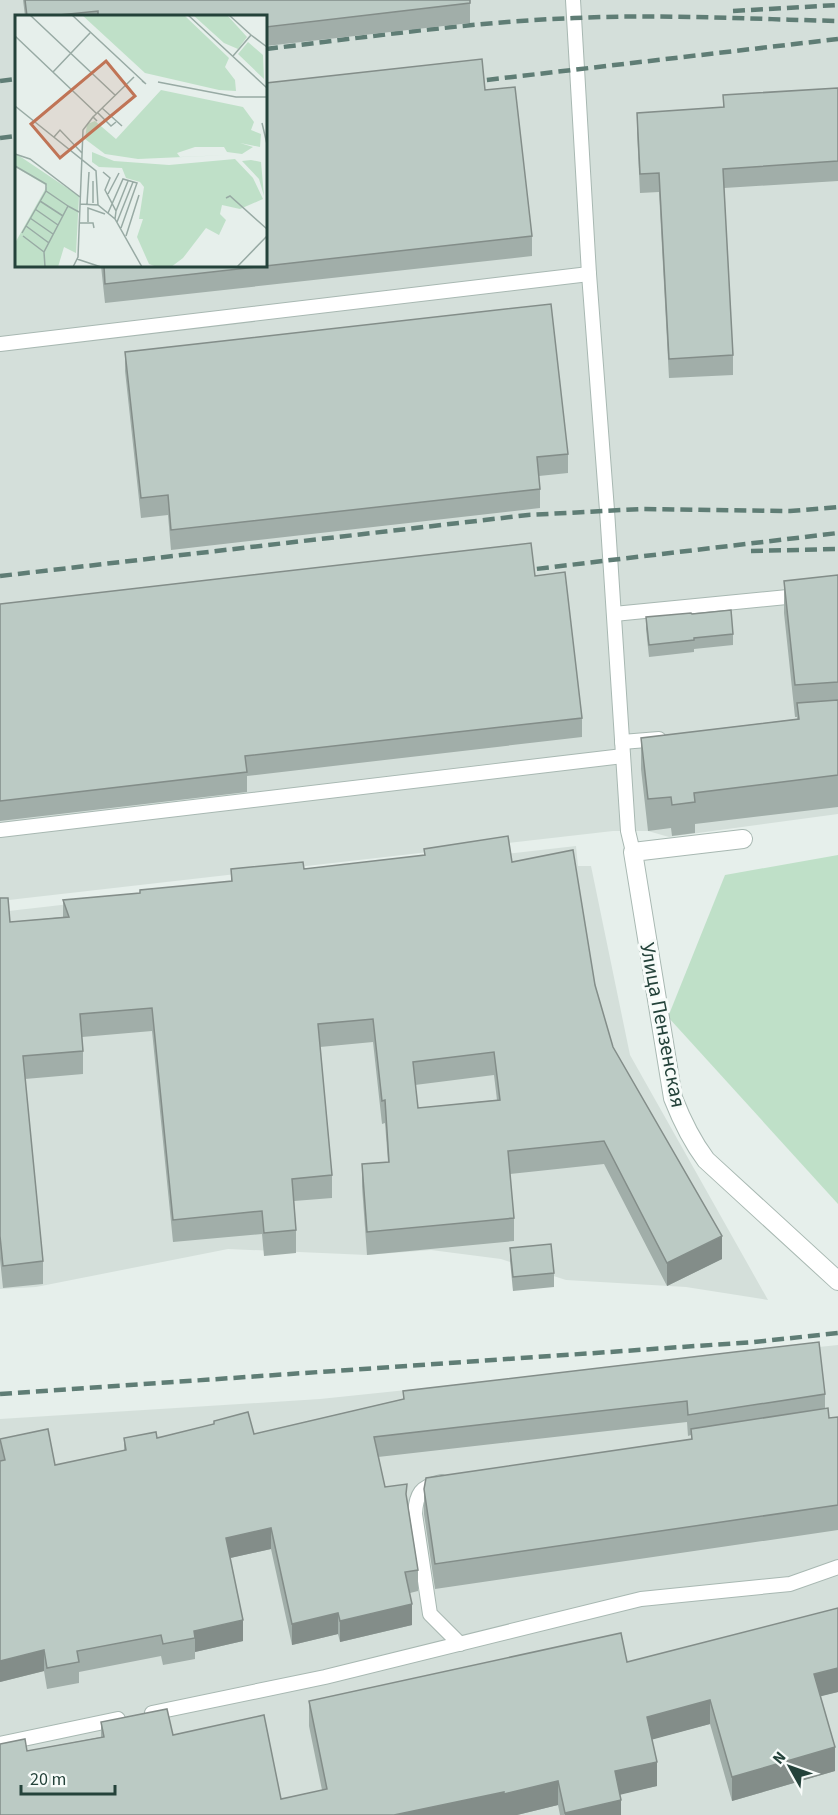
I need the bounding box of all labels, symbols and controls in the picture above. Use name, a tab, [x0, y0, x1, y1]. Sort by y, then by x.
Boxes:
inset map	[15, 15, 267, 267]
street label: Улица Пензенская	[632, 940, 694, 1110]
north arrow	[760, 1737, 820, 1797]
text: N	[767, 1747, 791, 1769]
scale bar	[21, 1758, 116, 1796]
text: 20 m	[30, 1767, 66, 1792]

